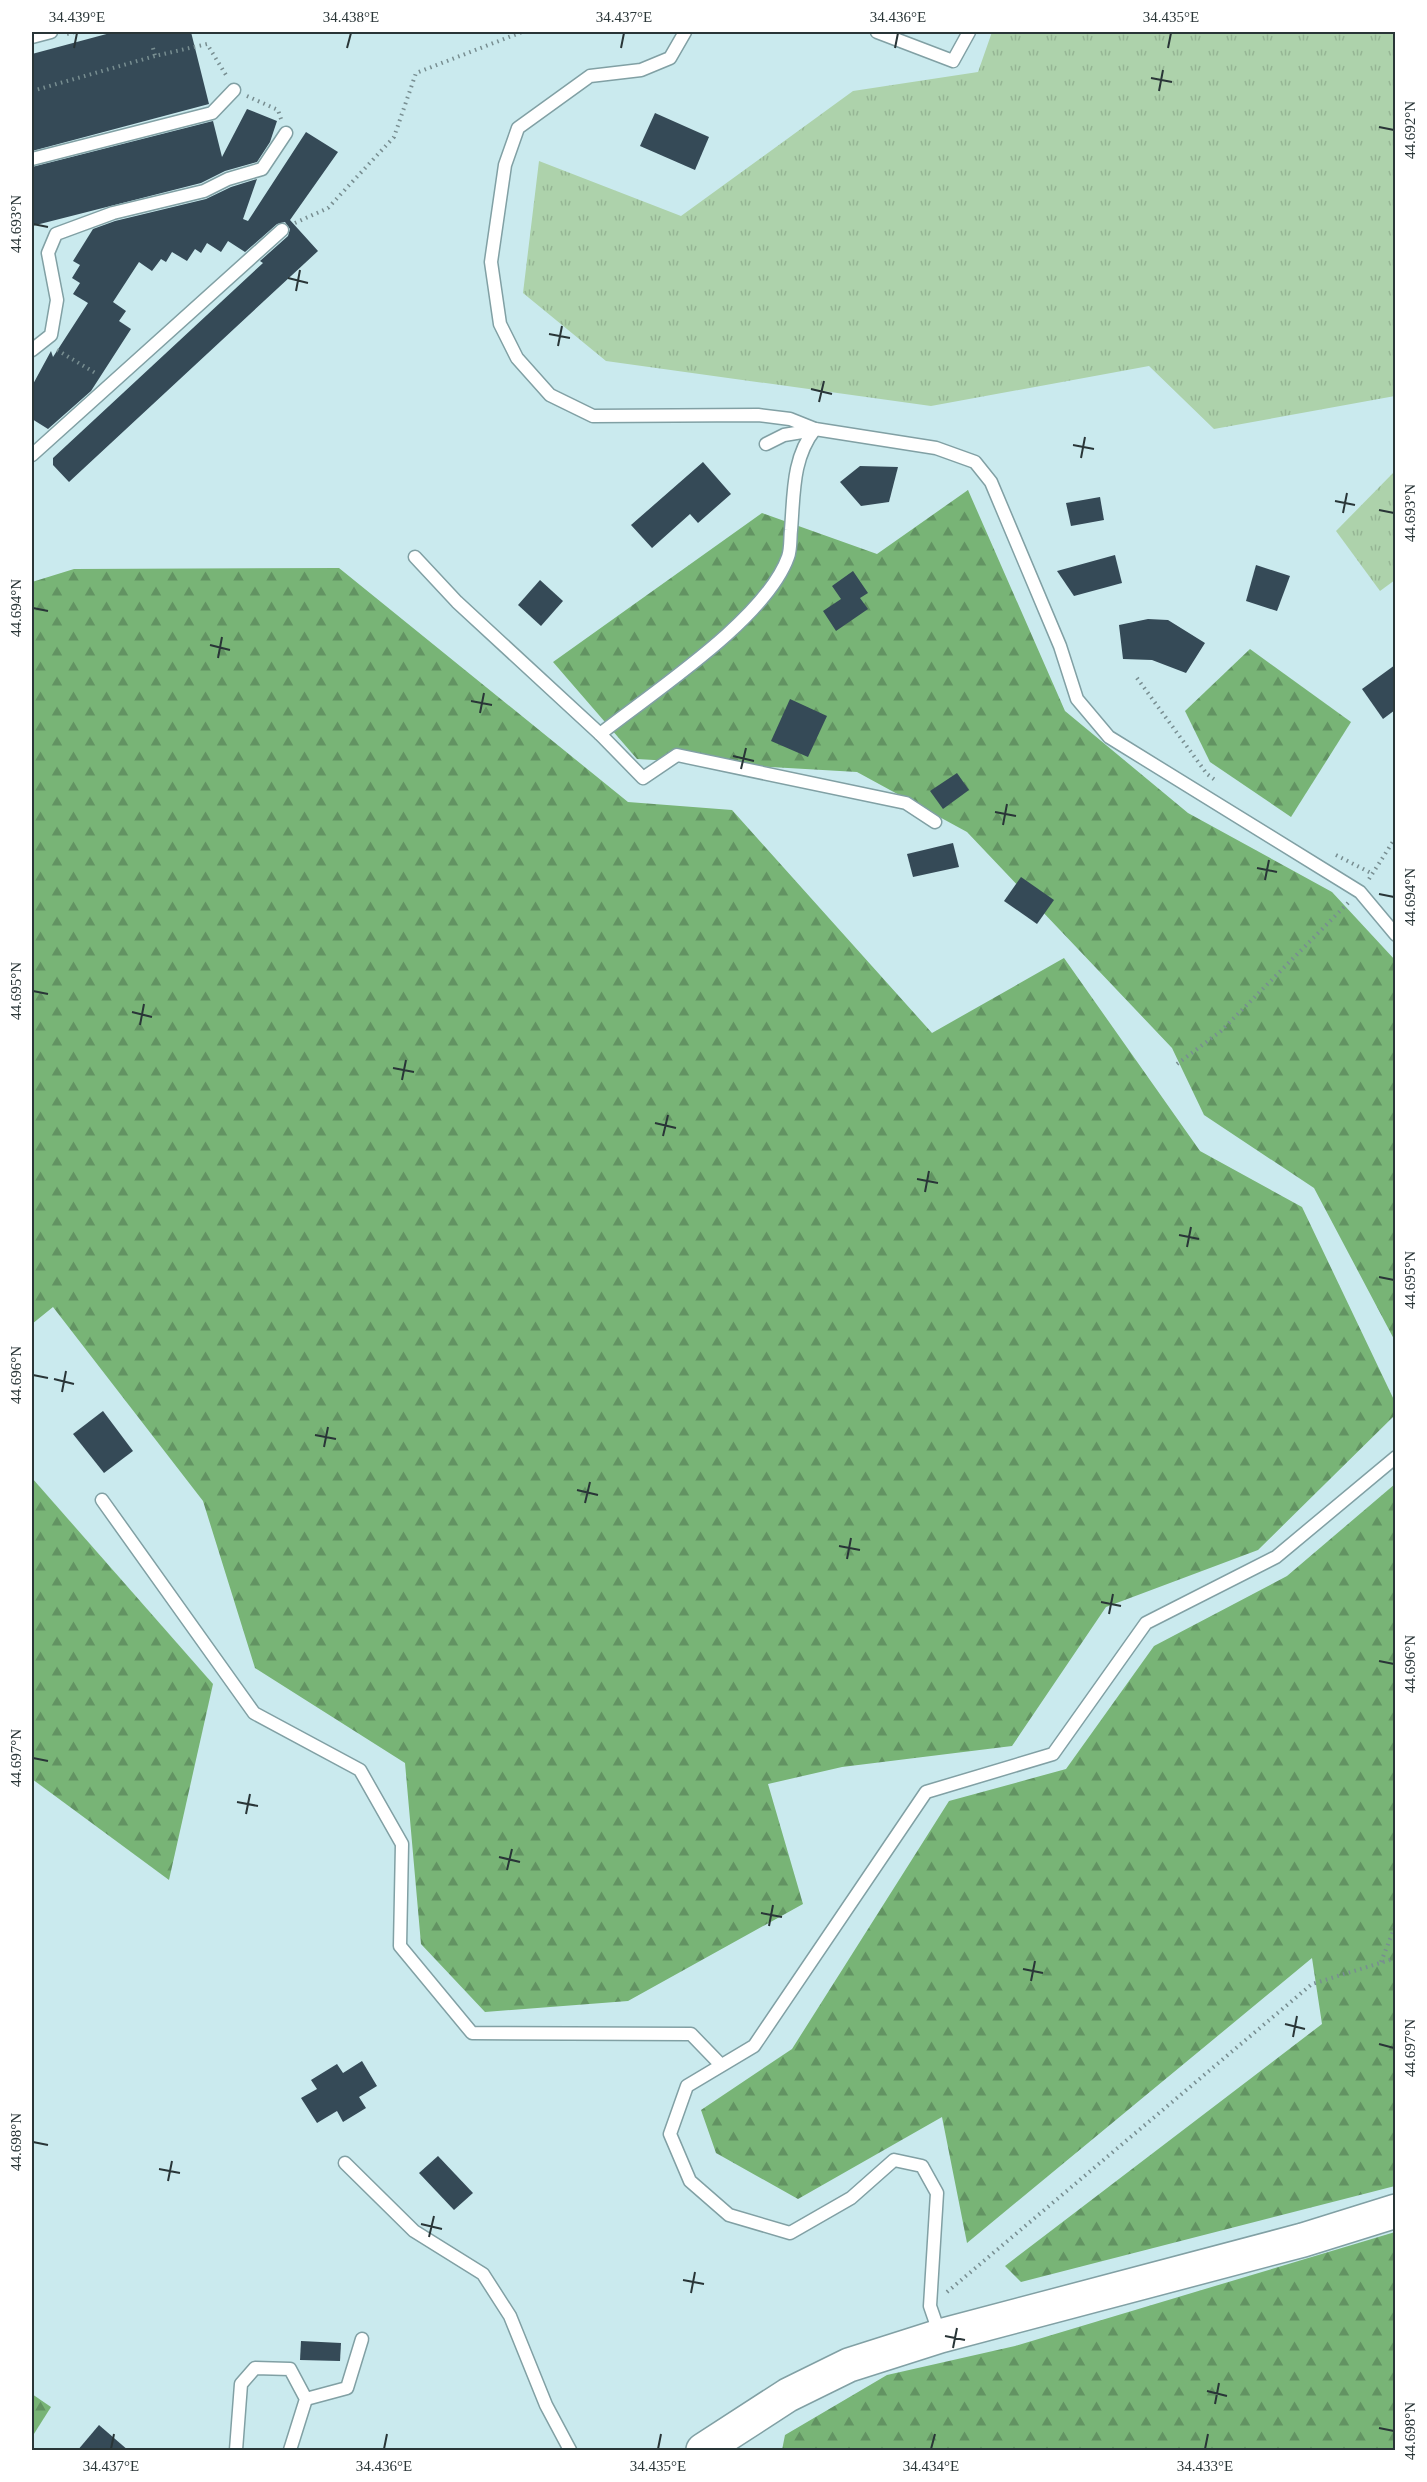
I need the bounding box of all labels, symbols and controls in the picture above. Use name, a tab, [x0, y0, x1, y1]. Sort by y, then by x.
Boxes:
text: 34.439°E	[49, 9, 105, 25]
text: 34.438°E	[323, 9, 379, 25]
text: 34.437°E	[596, 9, 652, 25]
text: 34.436°E	[870, 9, 926, 25]
text: 34.435°E	[1143, 9, 1199, 25]
text: 44.692°N	[1402, 101, 1418, 159]
text: 44.693°N	[8, 195, 24, 253]
text: 44.693°N	[1402, 484, 1418, 542]
text: 44.694°N	[8, 579, 24, 637]
text: 44.694°N	[1402, 868, 1418, 926]
text: 44.695°N	[8, 962, 24, 1020]
text: 44.695°N	[1402, 1251, 1418, 1309]
text: 44.696°N	[8, 1346, 24, 1404]
text: 44.696°N	[1402, 1635, 1418, 1693]
text: 44.697°N	[8, 1729, 24, 1787]
text: 44.697°N	[1402, 2019, 1418, 2077]
text: 44.698°N	[8, 2113, 24, 2171]
text: 44.698°N	[1402, 2402, 1418, 2460]
text: 34.437°E	[83, 2458, 139, 2474]
text: 34.436°E	[356, 2458, 412, 2474]
text: 34.435°E	[630, 2458, 686, 2474]
text: 34.434°E	[903, 2458, 959, 2474]
text: 34.433°E	[1177, 2458, 1233, 2474]

